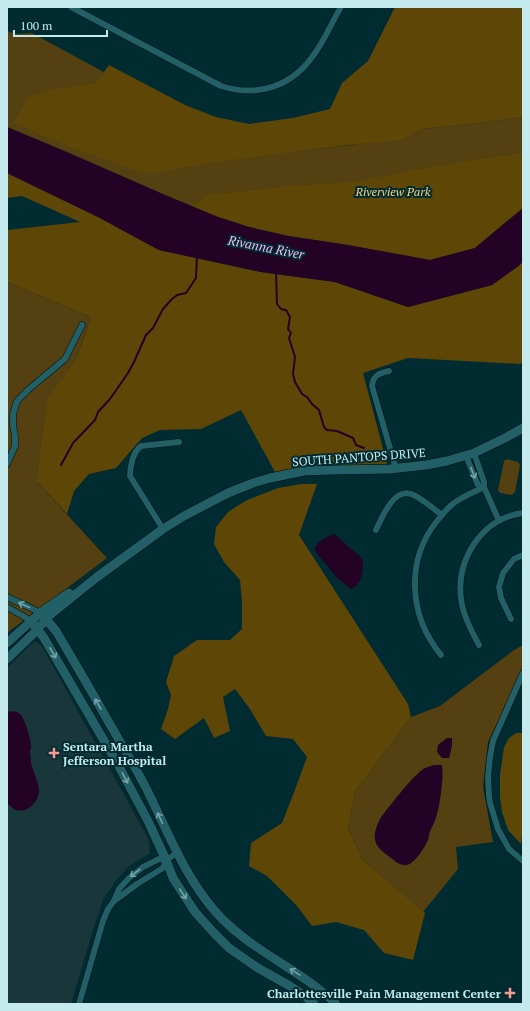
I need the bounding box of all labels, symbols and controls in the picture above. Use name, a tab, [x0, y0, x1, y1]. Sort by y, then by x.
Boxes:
scale bar	[14, 12, 107, 38]
text: 100 m	[20, 18, 53, 33]
park label: Riverview Park	[354, 184, 431, 199]
water label: Rivanna River	[225, 231, 307, 263]
street label: SOUTH PANTOPS DRIVE	[292, 445, 426, 469]
one-way arrow	[470, 467, 477, 479]
one-way arrow	[18, 601, 30, 608]
one-way arrow	[49, 647, 57, 658]
one-way arrow	[94, 698, 102, 710]
place label: Sentara Martha Jefferson Hospital	[63, 739, 166, 768]
marker: Sentara Martha Jefferson Hospital	[48, 747, 60, 759]
one-way arrow	[122, 772, 129, 784]
one-way arrow	[156, 812, 163, 824]
one-way arrow	[129, 869, 140, 877]
one-way arrow	[179, 888, 187, 899]
one-way arrow	[289, 967, 300, 976]
place label: Charlottesville Pain Management Center	[267, 986, 502, 1001]
marker: Charlottesville Pain Management Center	[504, 987, 516, 999]

